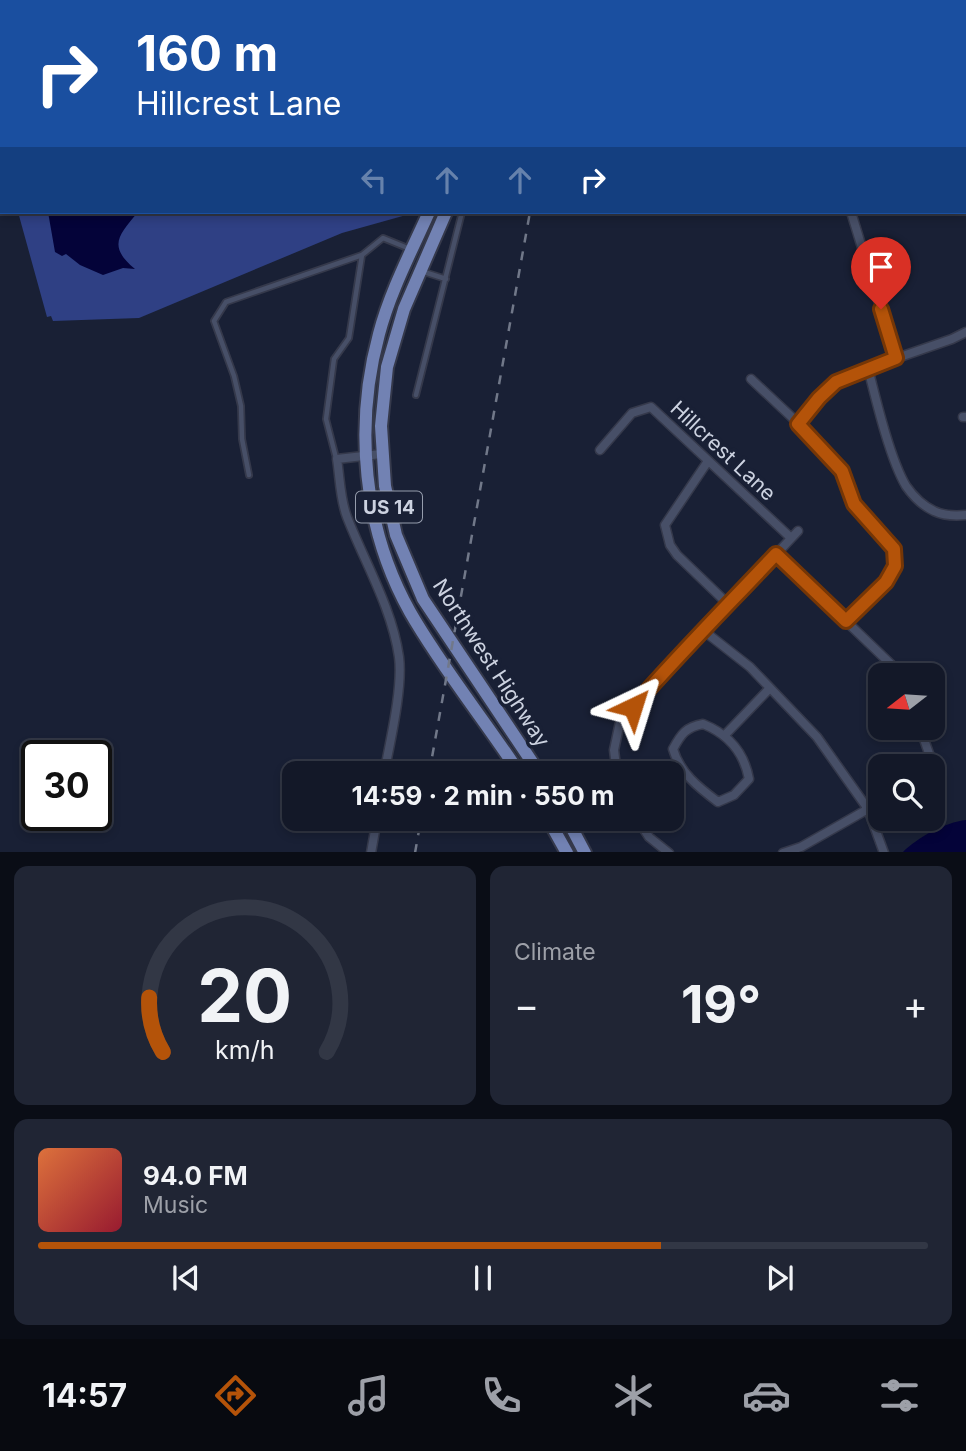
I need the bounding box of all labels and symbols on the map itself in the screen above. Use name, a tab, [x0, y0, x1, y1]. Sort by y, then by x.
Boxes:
pin	[851, 237, 911, 309]
street label: Hillcrest Lane	[666, 396, 781, 506]
road number: US 14	[356, 492, 422, 522]
street label: Northwest Highway	[428, 574, 555, 752]
north arrow	[868, 663, 945, 740]
position arrow	[596, 670, 670, 744]
speed limit sign: 30	[21, 740, 112, 831]

